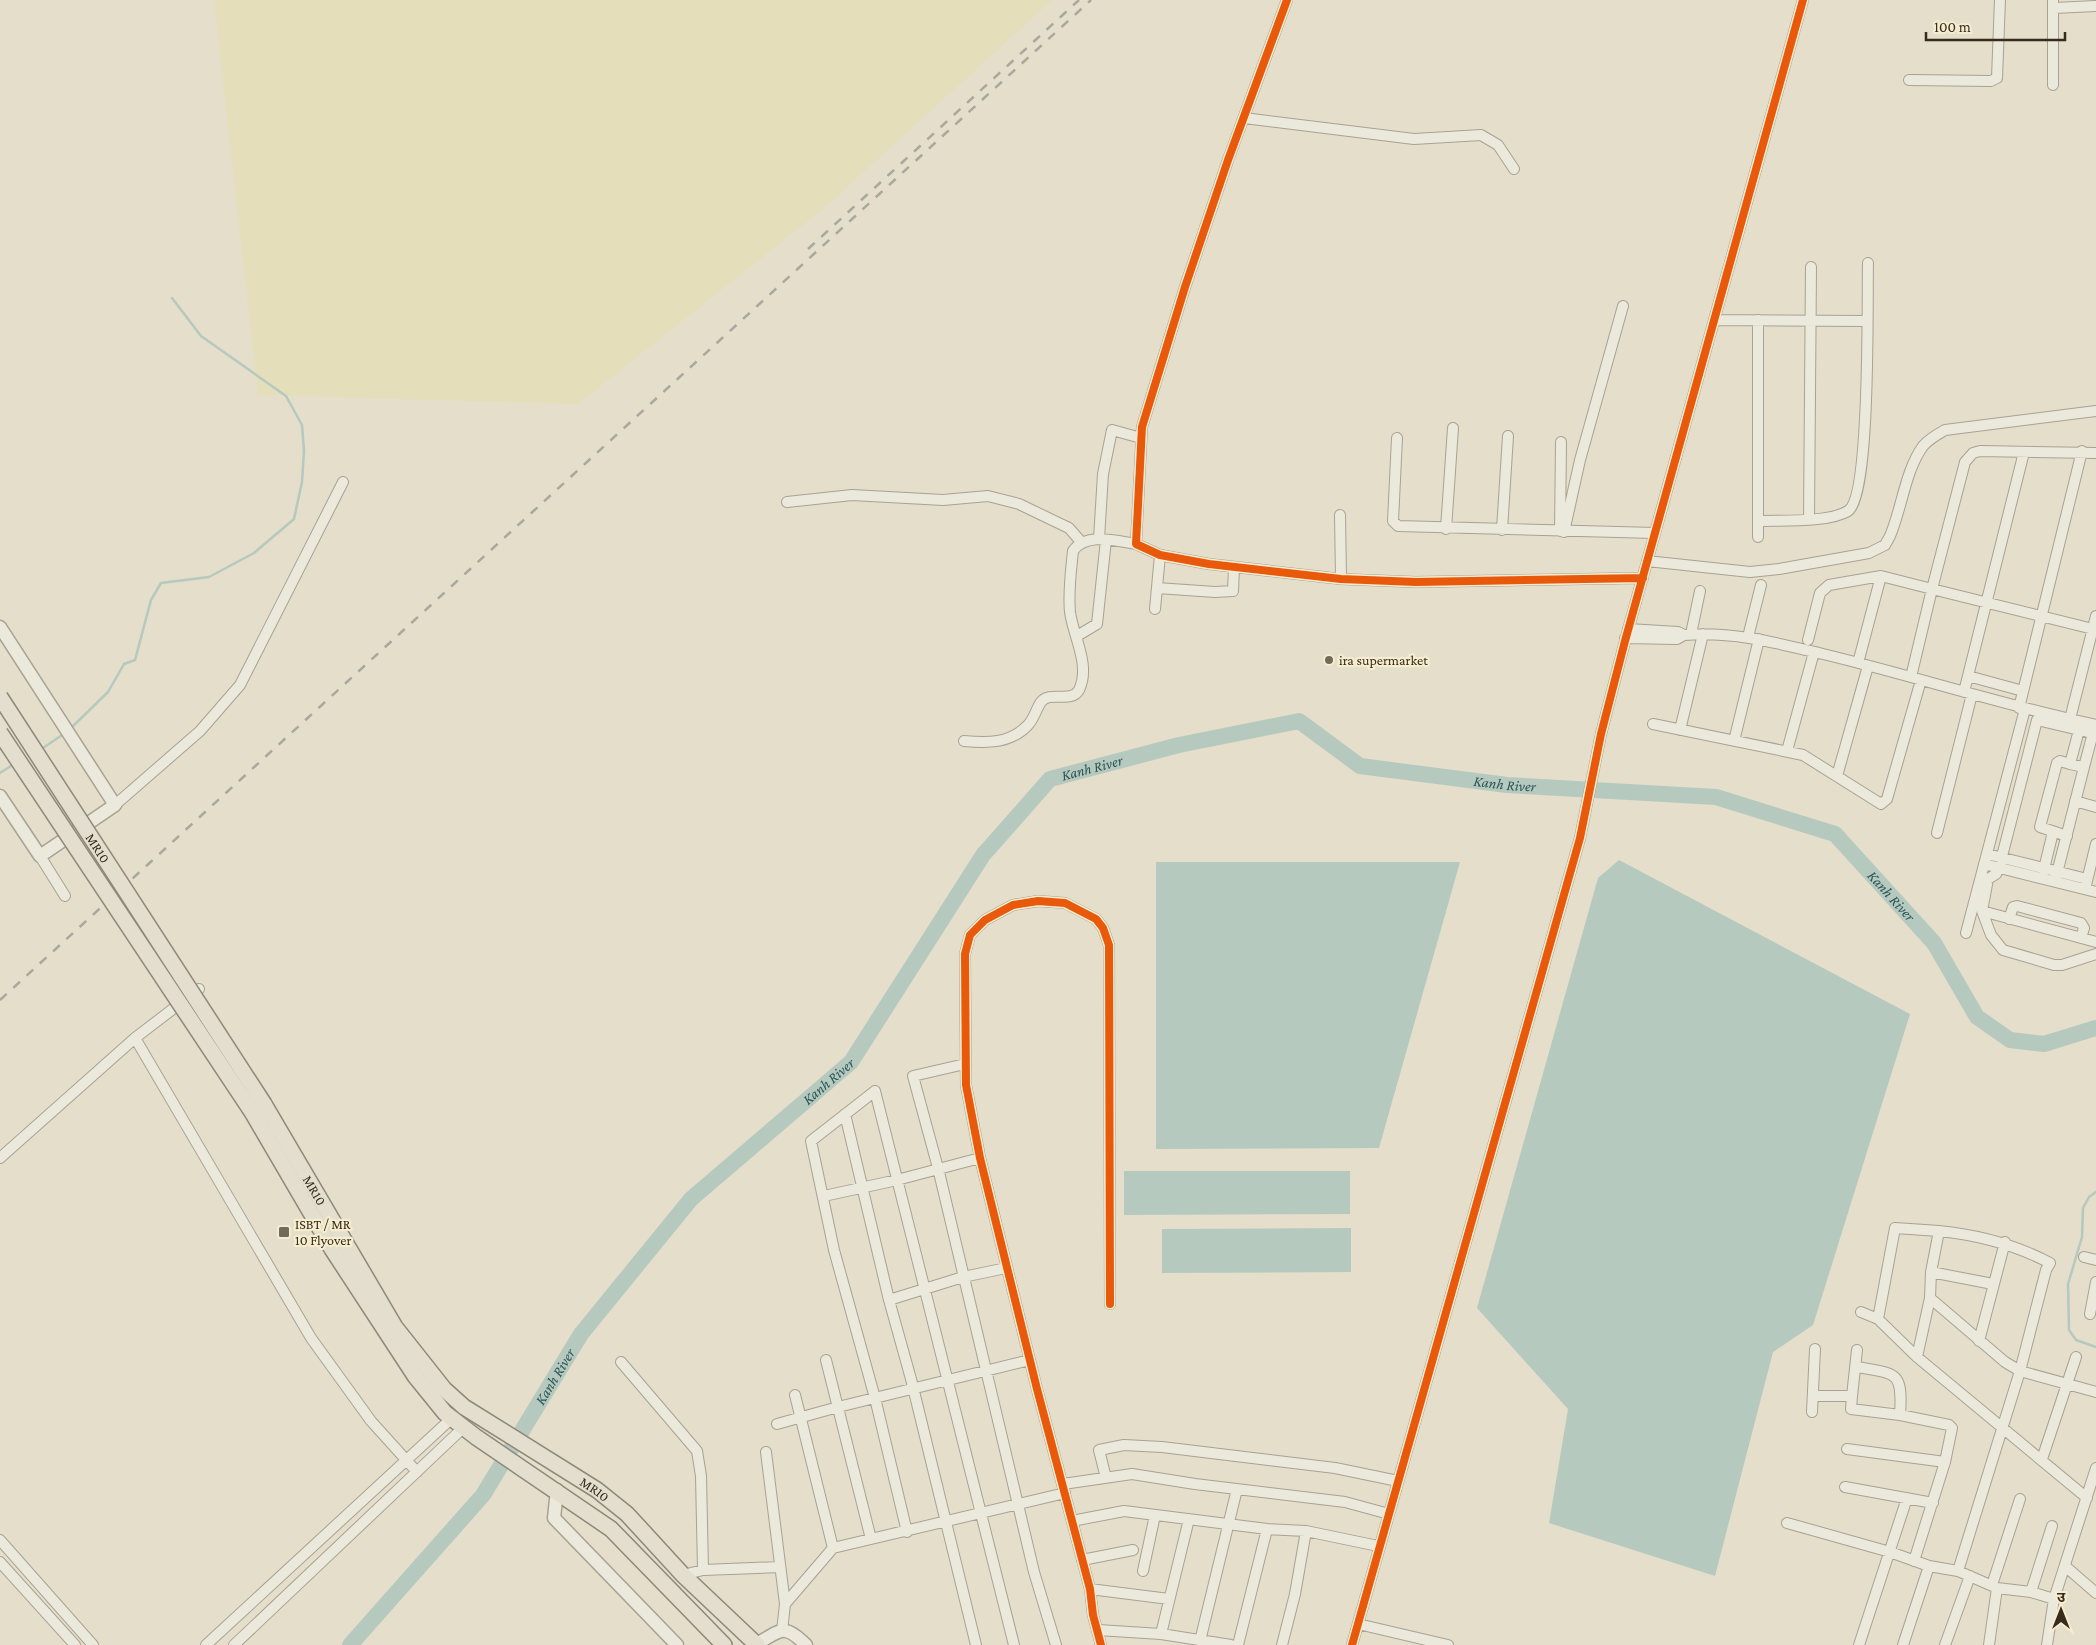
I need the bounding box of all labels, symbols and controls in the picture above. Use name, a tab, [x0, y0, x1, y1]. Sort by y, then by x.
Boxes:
scale bar	[1926, 10, 2065, 42]
text: 100 m	[1934, 19, 1971, 35]
place label: ira supermarket	[1339, 652, 1428, 668]
marker: ira supermarket	[1323, 654, 1335, 666]
water label: Kanh River	[1060, 752, 1125, 784]
water label: Kanh River	[1473, 773, 1537, 795]
street label: MR10	[83, 830, 113, 866]
water label: Kanh River	[1864, 867, 1919, 925]
water label: Kanh River	[799, 1054, 858, 1108]
street label: MR10	[300, 1172, 330, 1208]
place label: ISBT / MR 10 Flyover	[295, 1216, 352, 1248]
marker: ISBT / MR 10 Flyover	[277, 1225, 291, 1239]
water label: Kanh River	[532, 1345, 579, 1408]
street label: MR10	[577, 1474, 613, 1505]
north arrow	[2036, 1585, 2086, 1635]
text: उ	[2057, 1589, 2066, 1605]

